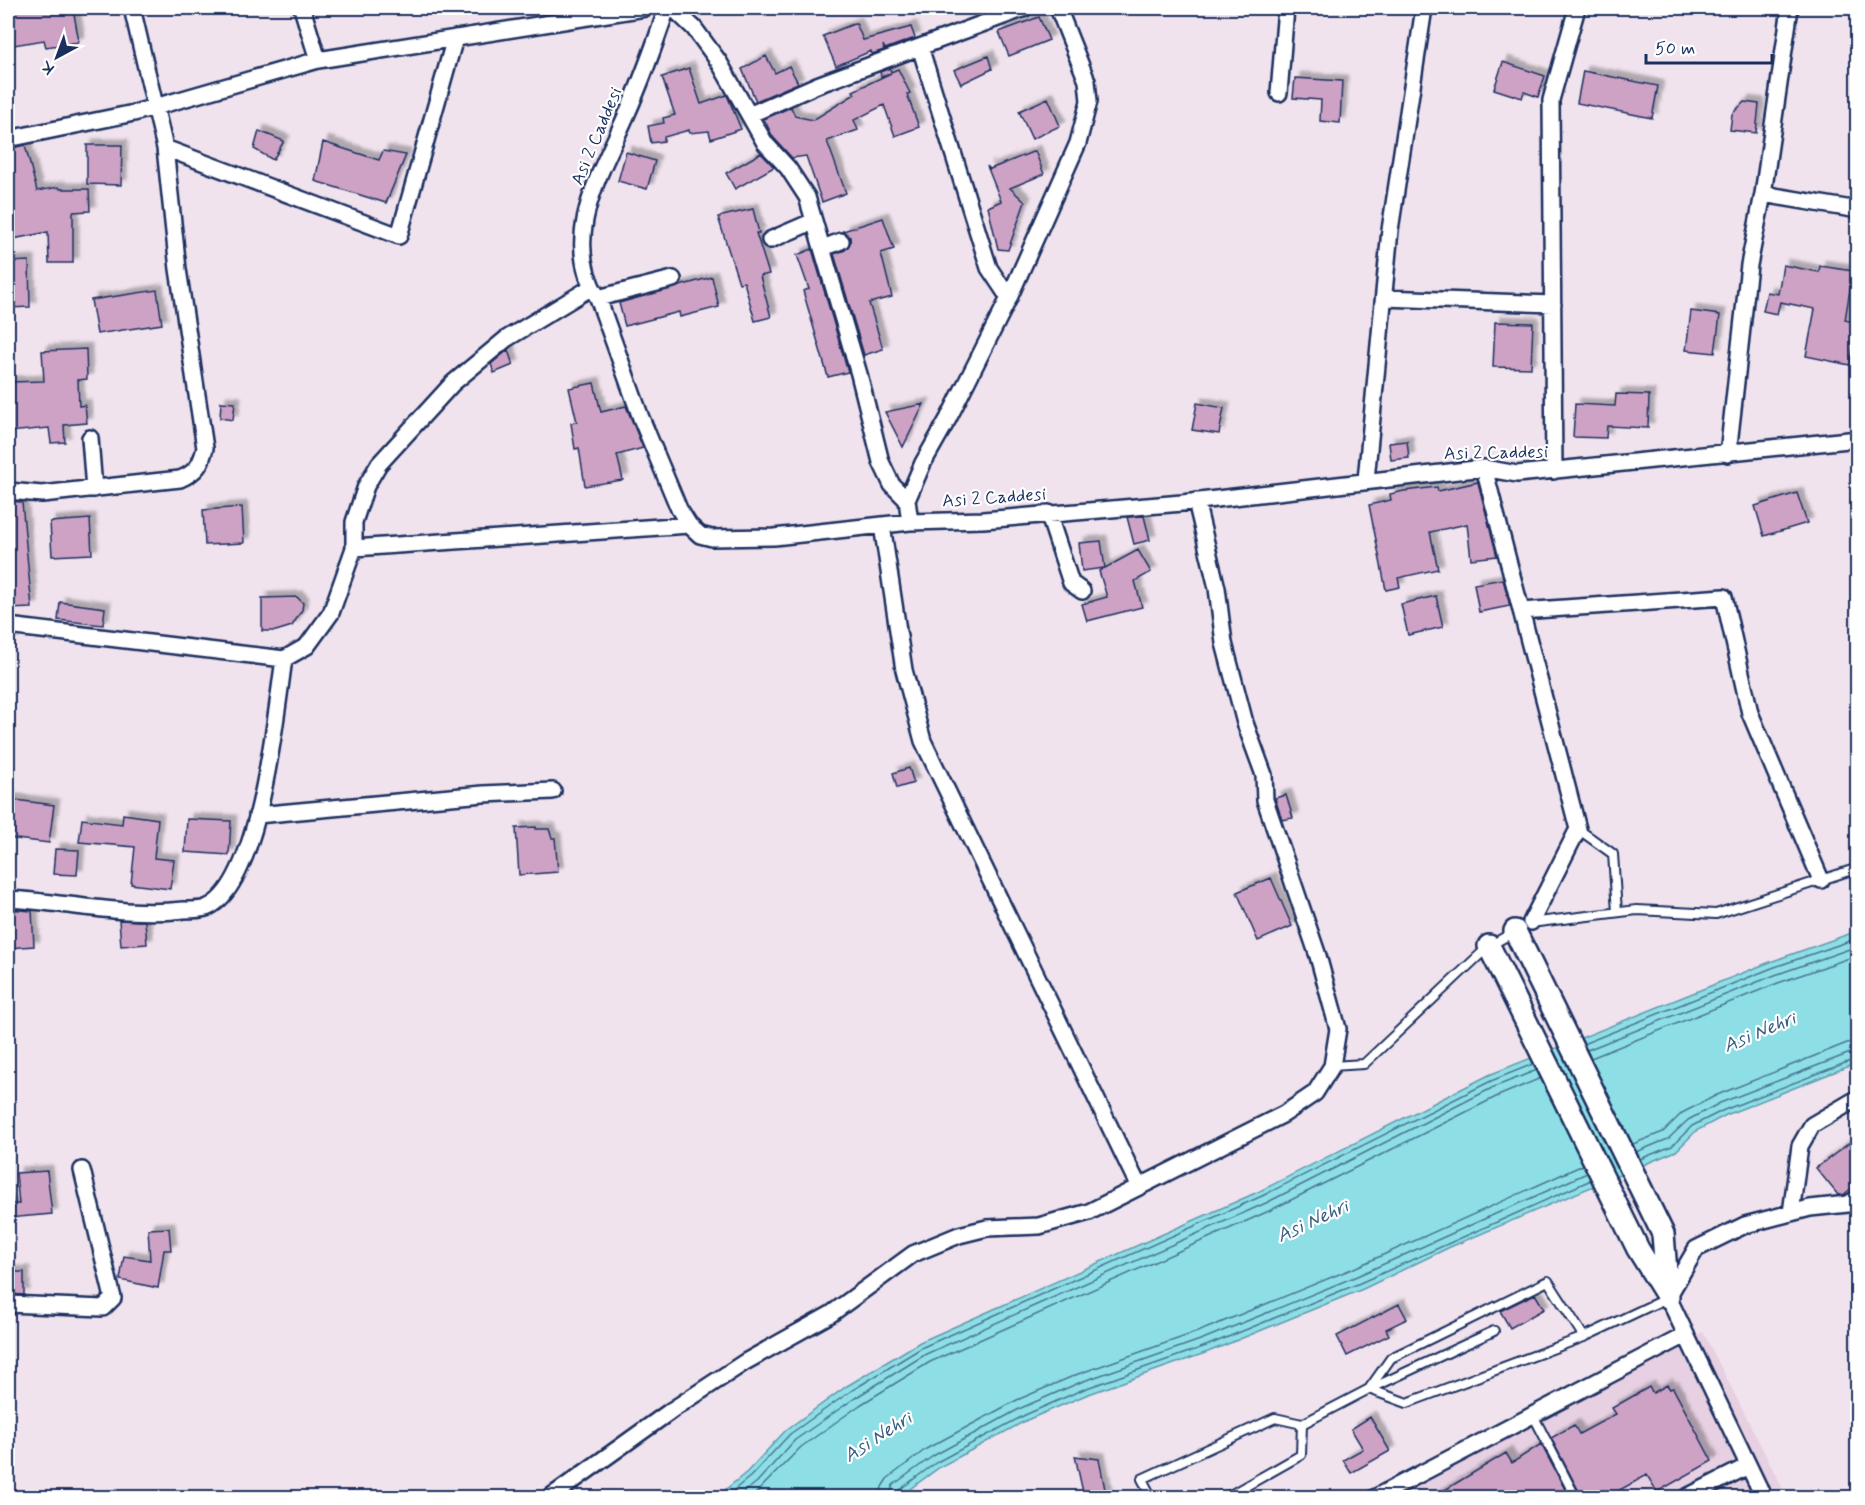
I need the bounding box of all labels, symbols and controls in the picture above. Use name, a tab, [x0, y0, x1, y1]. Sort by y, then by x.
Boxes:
north arrow	[27, 27, 87, 87]
scale bar	[1646, 27, 1772, 65]
text: 50 m	[1655, 37, 1695, 61]
text: K	[36, 55, 59, 79]
street label: Asi 2 Caddesi	[566, 84, 628, 189]
street label: Asi 2 Caddesi	[1444, 440, 1548, 466]
street label: Asi 2 Caddesi	[941, 482, 1047, 514]
water label: Asi Nehri	[1719, 1004, 1802, 1060]
water label: Asi Nehri	[1272, 1192, 1355, 1250]
water label: Asi Nehri	[838, 1404, 919, 1469]

